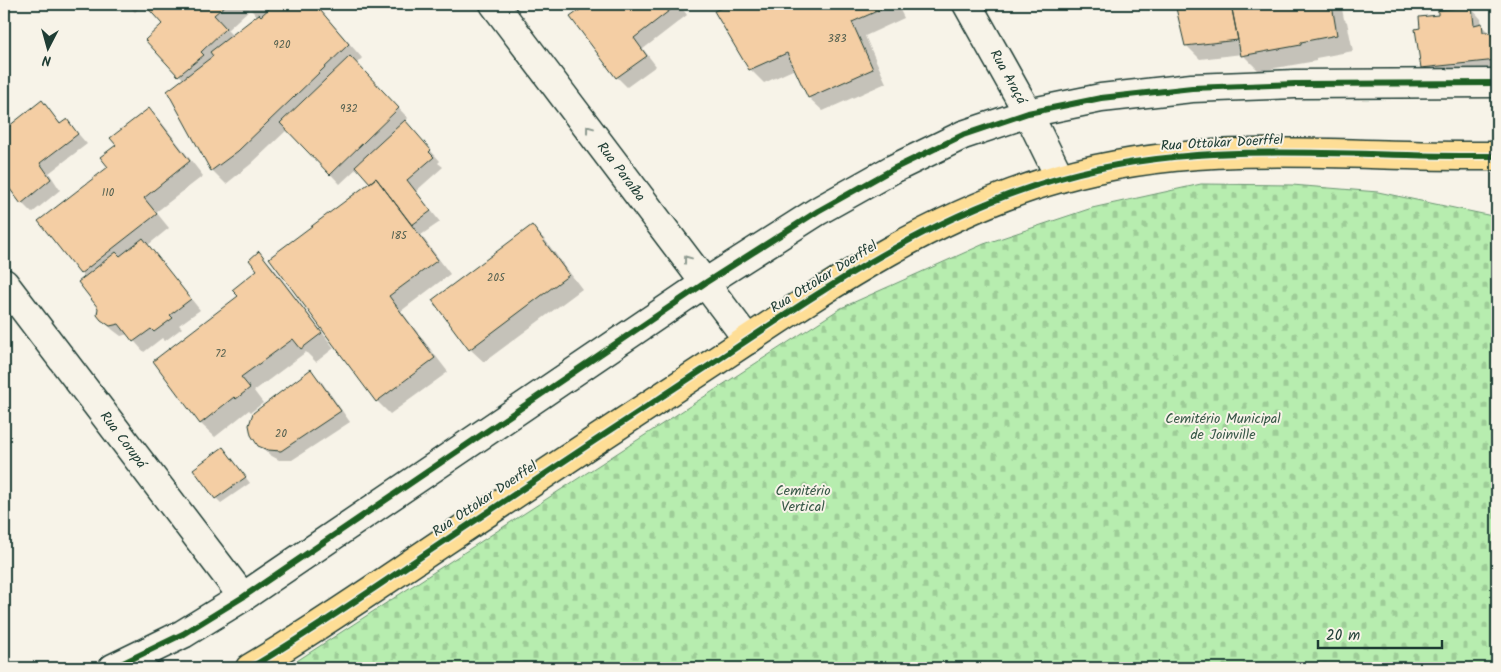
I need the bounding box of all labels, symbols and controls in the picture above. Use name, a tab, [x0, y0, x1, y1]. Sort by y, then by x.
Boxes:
north arrow	[22, 22, 72, 72]
house number: 383	[827, 30, 847, 48]
house number: 920	[273, 36, 291, 54]
street label: Rua Araçá	[984, 46, 1033, 110]
text: N	[41, 49, 52, 71]
house number: 932	[340, 100, 358, 118]
one-way arrow	[586, 125, 595, 135]
street label: Rua Ottokar Doerffel	[1160, 129, 1284, 157]
street label: Rua Paraíba	[591, 138, 651, 206]
house number: 110	[102, 184, 115, 202]
house number: 185	[391, 227, 408, 245]
street label: Rua Ottokar Doerffel	[766, 235, 882, 319]
one-way arrow	[684, 255, 693, 265]
house number: 205	[487, 269, 506, 287]
house number: 72	[215, 345, 227, 363]
street label: Rua Corupá	[94, 407, 153, 474]
park label: Cemitério Municipal de Joinville	[1165, 408, 1281, 446]
house number: 20	[275, 425, 287, 443]
street label: Rua Ottokar Doerffel	[428, 455, 543, 542]
park label: Cemitério Vertical	[775, 480, 831, 518]
scale bar	[1318, 617, 1442, 649]
text: 20 m	[1326, 624, 1360, 648]

